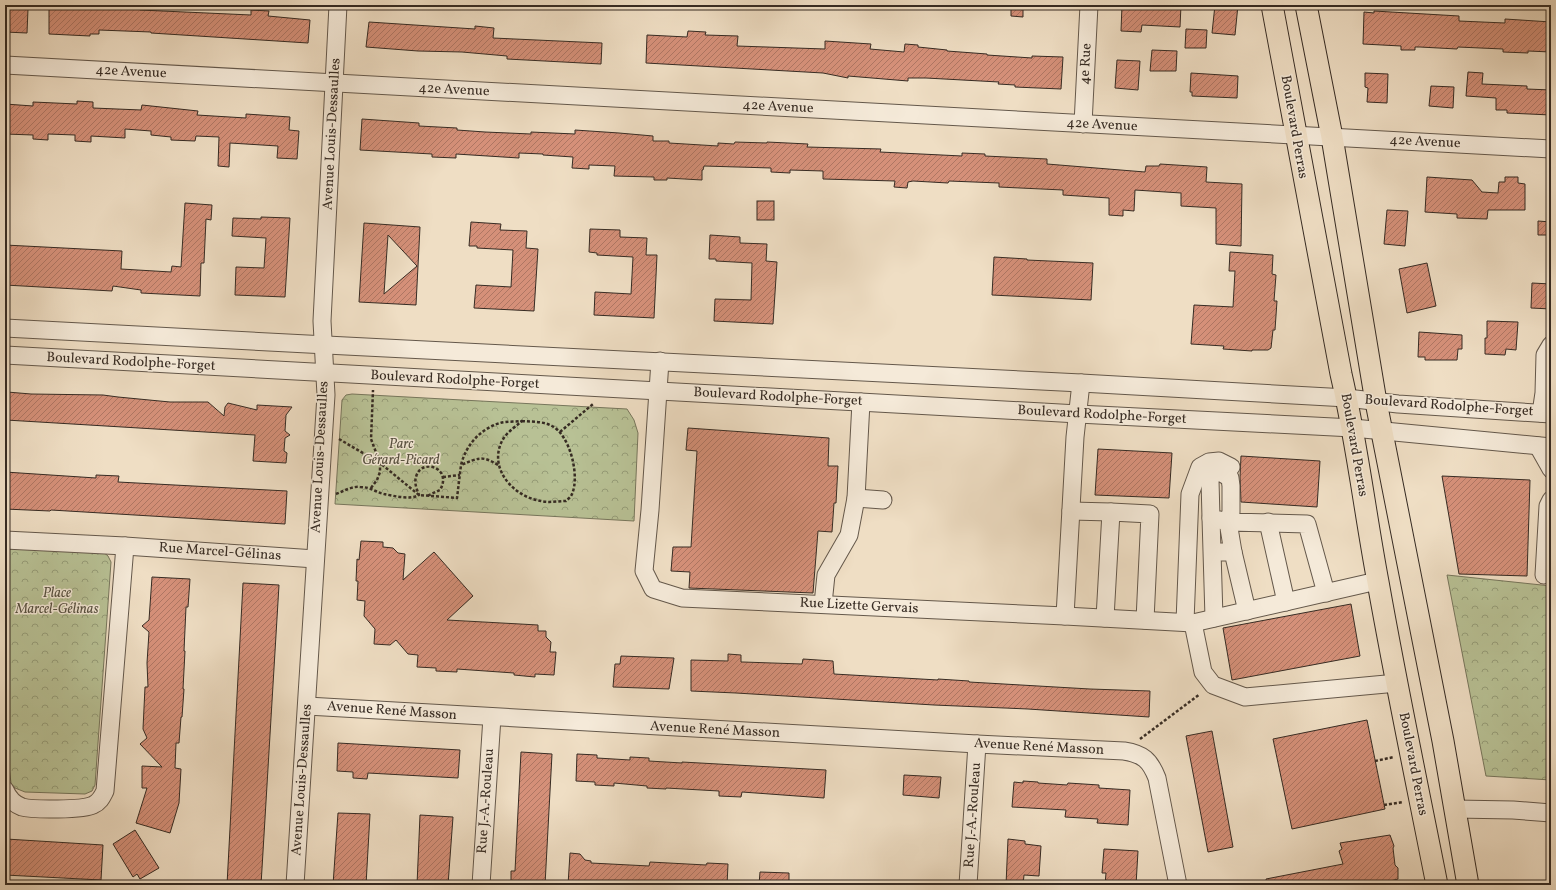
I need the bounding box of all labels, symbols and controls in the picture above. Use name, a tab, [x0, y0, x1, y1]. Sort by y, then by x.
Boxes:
street label: 4e Rue	[1075, 42, 1097, 85]
street label: Avenue Louis-Dessaulles	[319, 58, 345, 210]
street label: 42e Avenue	[95, 61, 167, 83]
street label: Boulevard Perras	[1276, 74, 1312, 180]
street label: 42e Avenue	[418, 79, 490, 101]
street label: 42e Avenue	[742, 96, 814, 118]
street label: 42e Avenue	[1066, 114, 1138, 136]
street label: 42e Avenue	[1389, 131, 1461, 153]
street label: Boulevard Rodolphe-Forget	[46, 348, 216, 376]
street label: Boulevard Rodolphe-Forget	[370, 366, 540, 394]
street label: Avenue Louis-Dessaulles	[307, 381, 333, 533]
street label: Boulevard Rodolphe-Forget	[693, 383, 863, 411]
street label: Boulevard Rodolphe-Forget	[1364, 391, 1534, 421]
street label: Boulevard Perras	[1336, 392, 1372, 498]
street label: Boulevard Rodolphe-Forget	[1017, 401, 1187, 429]
park label: Parc Gérard-Picard	[362, 435, 440, 470]
street label: Rue Marcel-Gélinas	[158, 538, 282, 566]
park label: Place Marcel-Gélinas	[14, 584, 99, 619]
street label: Rue Lizette Gervais	[799, 593, 919, 619]
street label: Avenue René Masson	[326, 697, 458, 725]
street label: Avenue Louis-Dessaulles	[287, 703, 317, 857]
street label: Boulevard Perras	[1394, 711, 1432, 817]
street label: Avenue René Masson	[650, 717, 780, 743]
street label: Avenue René Masson	[974, 734, 1104, 760]
street label: Rue J.-A.-Rouleau	[473, 748, 499, 854]
street label: Rue J.-A.-Rouleau	[960, 762, 986, 868]

